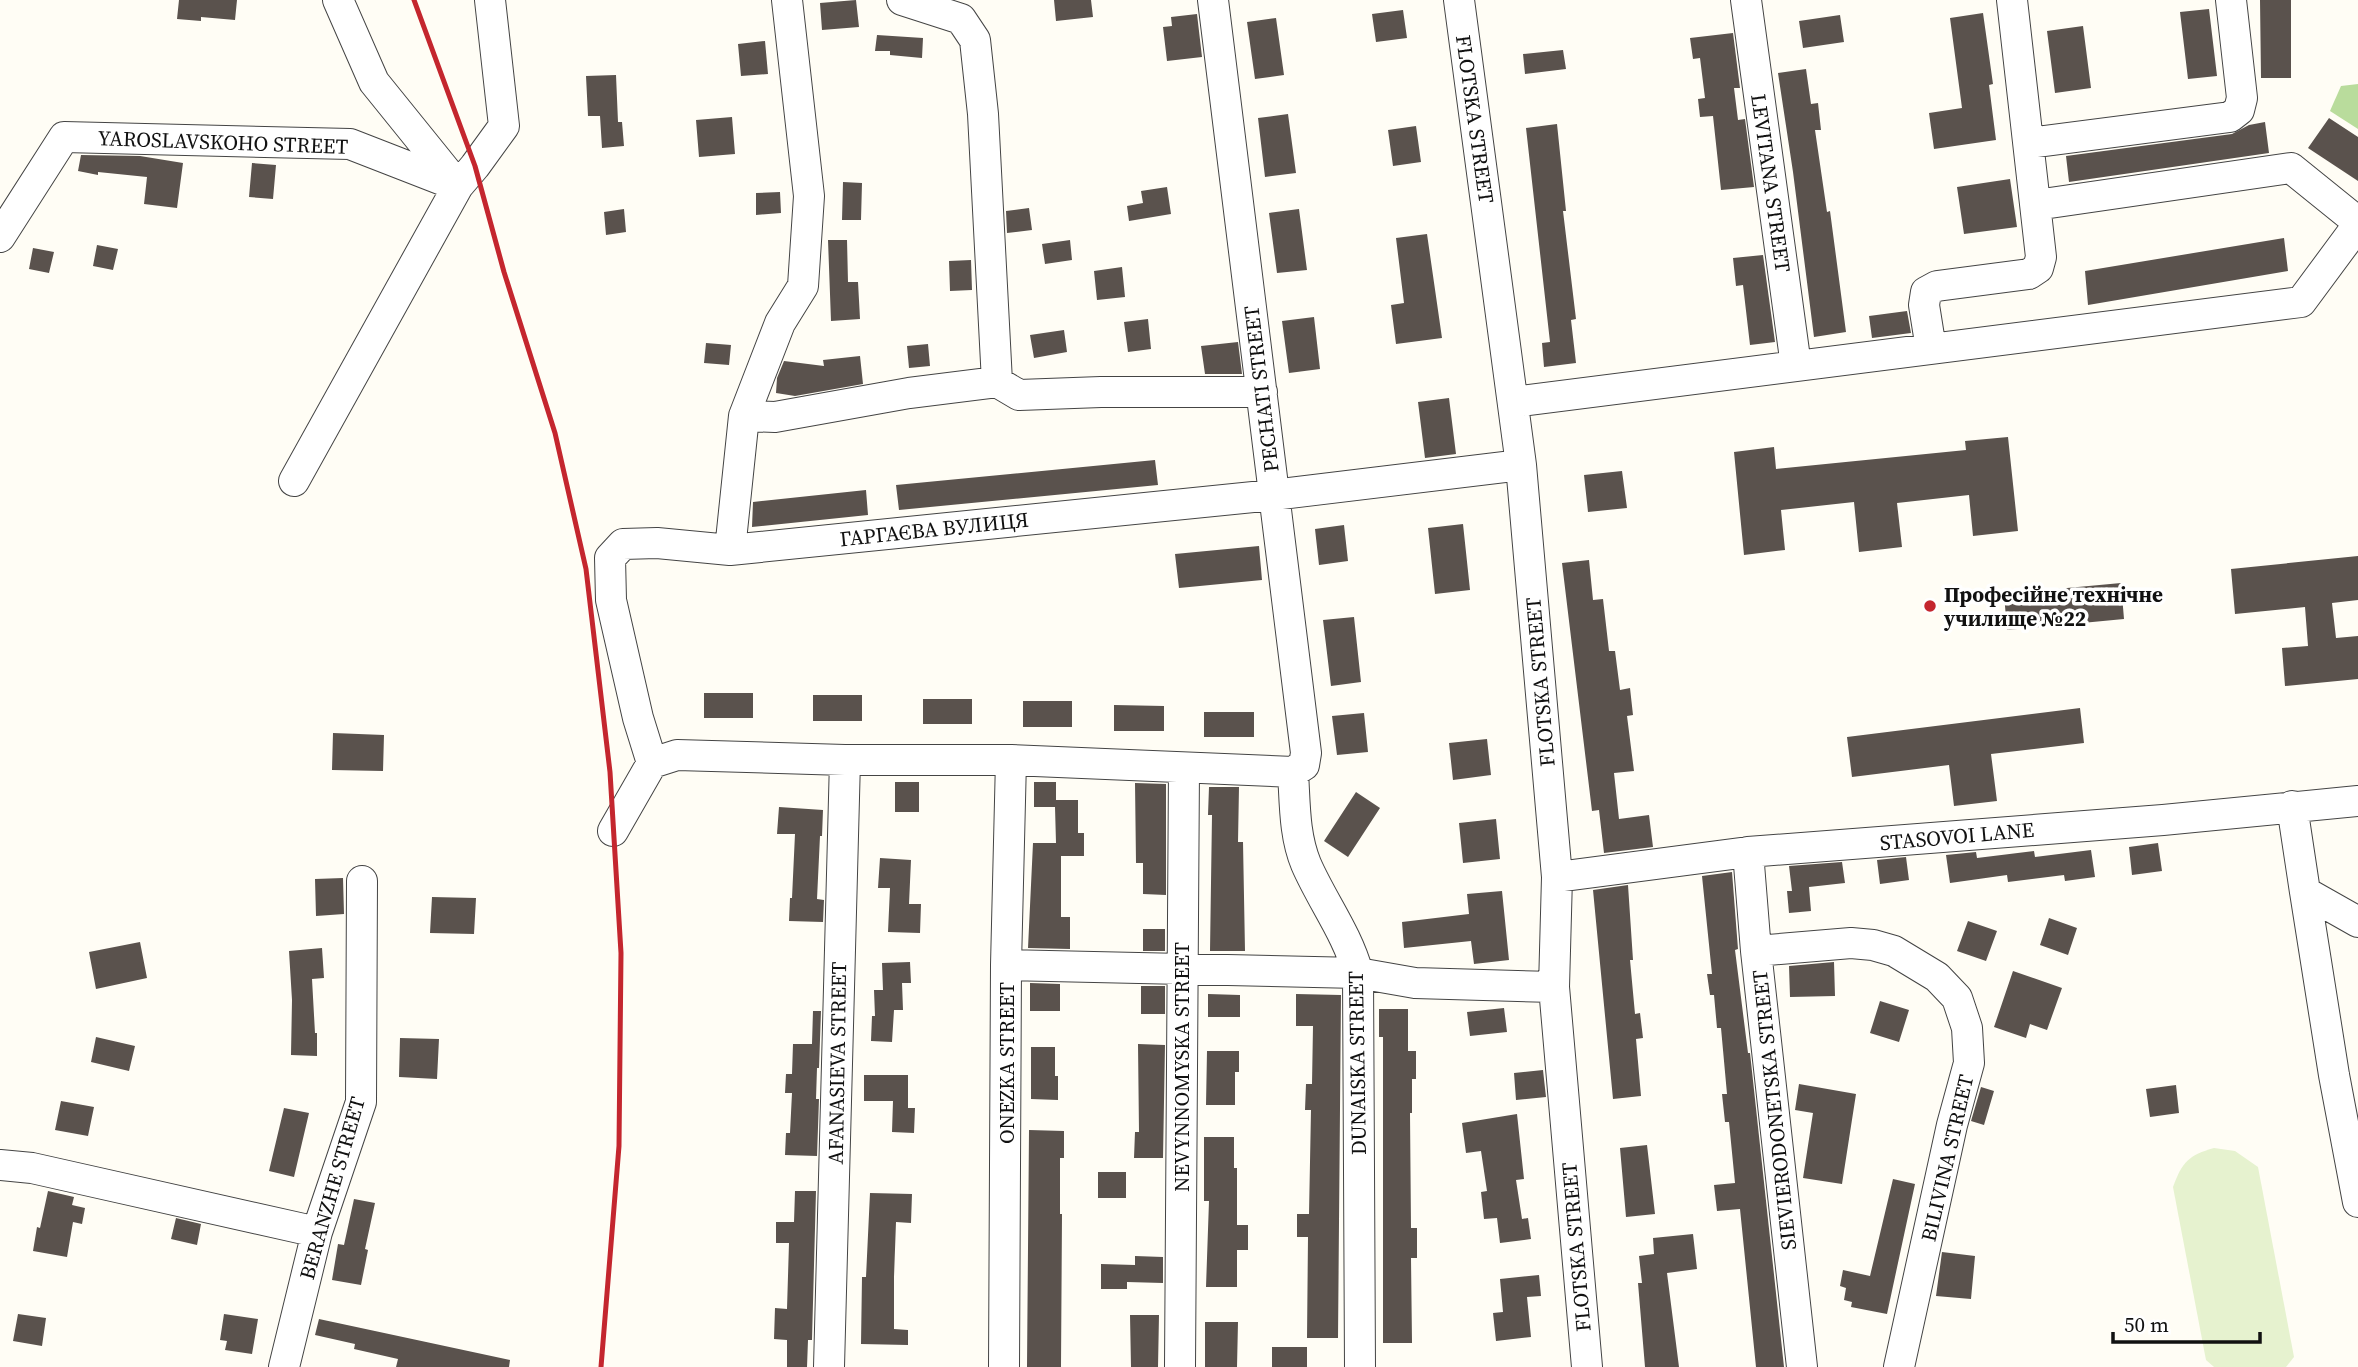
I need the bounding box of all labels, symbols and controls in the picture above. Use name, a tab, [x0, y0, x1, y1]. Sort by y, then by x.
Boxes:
street label: FLOTSKA STREET	[1449, 33, 1501, 205]
street label: LEVITANA STREET	[1744, 92, 1798, 274]
street label: YAROSLAVSKOHO STREET	[97, 123, 349, 161]
street label: PECHATI STREET	[1236, 304, 1286, 474]
street label: ГАРГАЄВА ВУЛИЦЯ	[838, 505, 1030, 553]
place label: Професійне технічне училище №22	[1943, 580, 2163, 633]
street label: FLOTSKA STREET	[1518, 596, 1562, 768]
marker: Професійне технічне училище №22	[1922, 598, 1938, 614]
street label: STASOVOI LANE	[1879, 815, 2035, 857]
street label: NEVYNNOMYSKA STREET	[1167, 942, 1196, 1192]
street label: AFANASIEVA STREET	[821, 961, 853, 1165]
street label: SIEVIERODONETSKA STREET	[1745, 968, 1803, 1252]
street label: DUNAISKA STREET	[1341, 970, 1373, 1155]
street label: ONEZKA STREET	[992, 982, 1021, 1144]
street label: BILIVINA STREET	[1914, 1071, 1980, 1244]
street label: BERANZHE STREET	[292, 1093, 372, 1283]
street label: FLOTSKA STREET	[1554, 1161, 1598, 1333]
scale bar	[2113, 1300, 2260, 1344]
text: 50 m	[2124, 1310, 2169, 1339]

